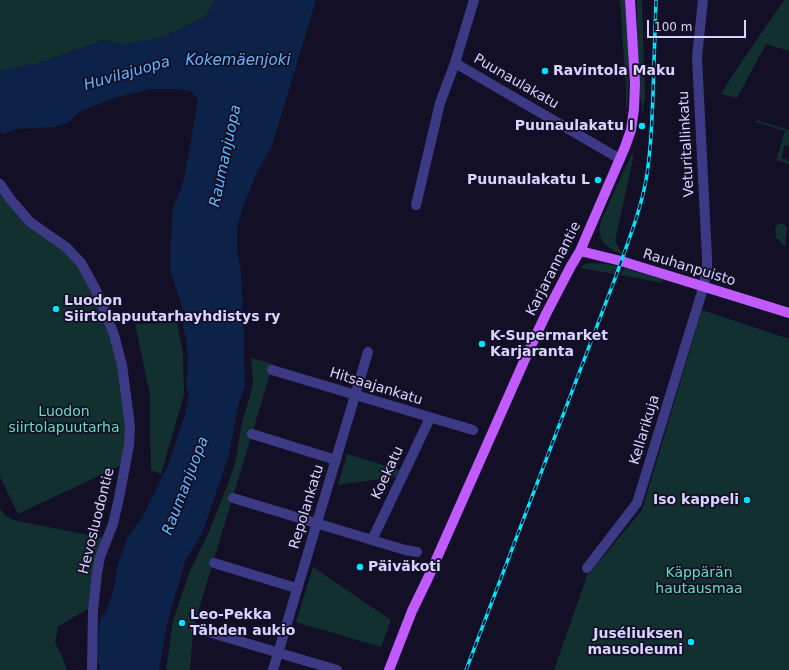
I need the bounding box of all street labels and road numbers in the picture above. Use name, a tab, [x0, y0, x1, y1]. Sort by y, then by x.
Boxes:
street label: Puunaulakatu	[470, 51, 562, 113]
street label: Veturitallinkatu	[676, 90, 698, 198]
street label: Karjarannantie	[523, 219, 585, 319]
street label: Rauhanpuisto	[641, 246, 737, 290]
street label: Hitsaajankatu	[327, 365, 425, 409]
street label: Kellarikuja	[626, 393, 664, 467]
street label: Koekatu	[368, 444, 408, 502]
street label: Repolankatu	[286, 463, 328, 551]
street label: Hevosluodontie	[76, 466, 118, 576]

